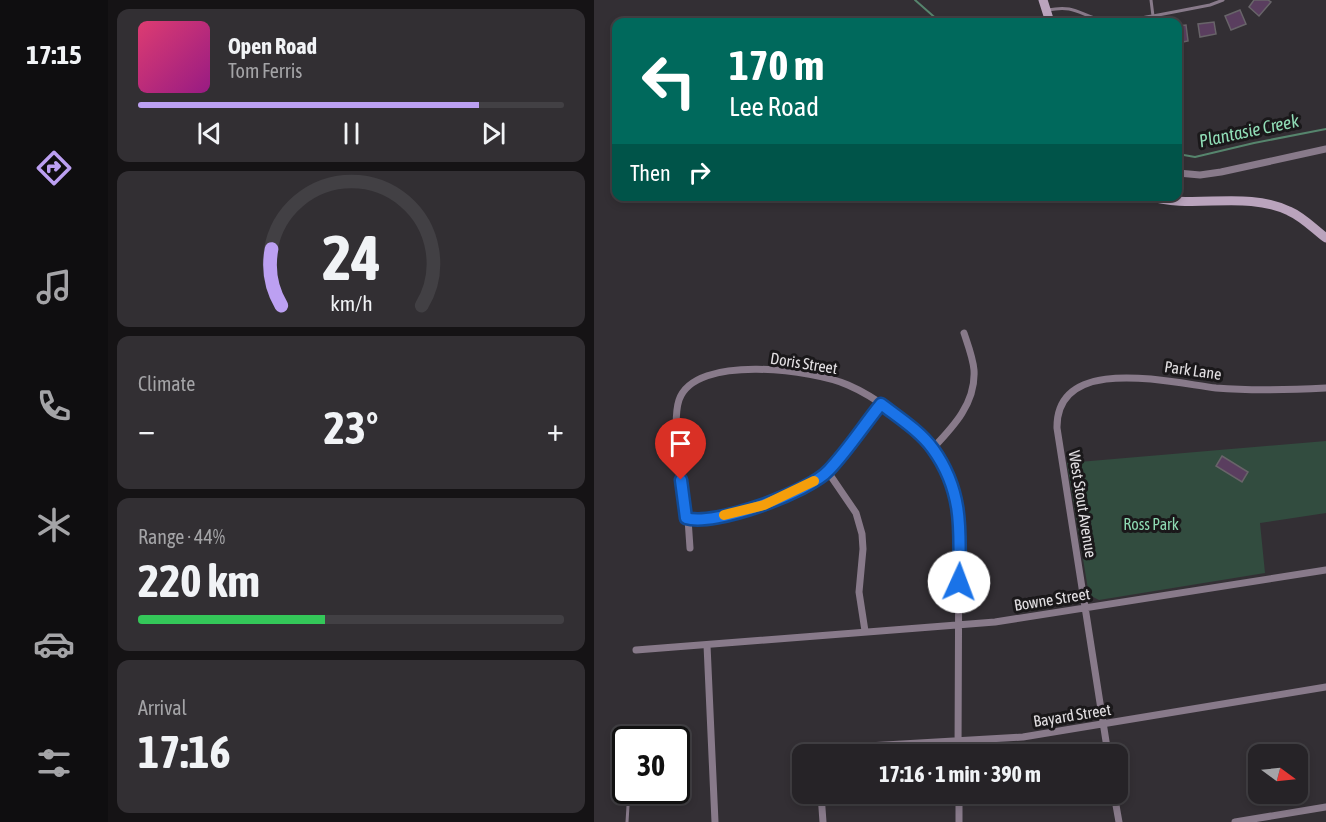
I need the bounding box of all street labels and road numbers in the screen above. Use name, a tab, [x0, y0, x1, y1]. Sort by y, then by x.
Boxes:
street label: Doris Street	[769, 349, 839, 377]
street label: Park Lane	[1163, 357, 1223, 383]
street label: West Stout Avenue	[1066, 449, 1100, 559]
street label: Bowne Street	[1013, 584, 1092, 614]
street label: Bayard Street	[1032, 700, 1113, 731]

